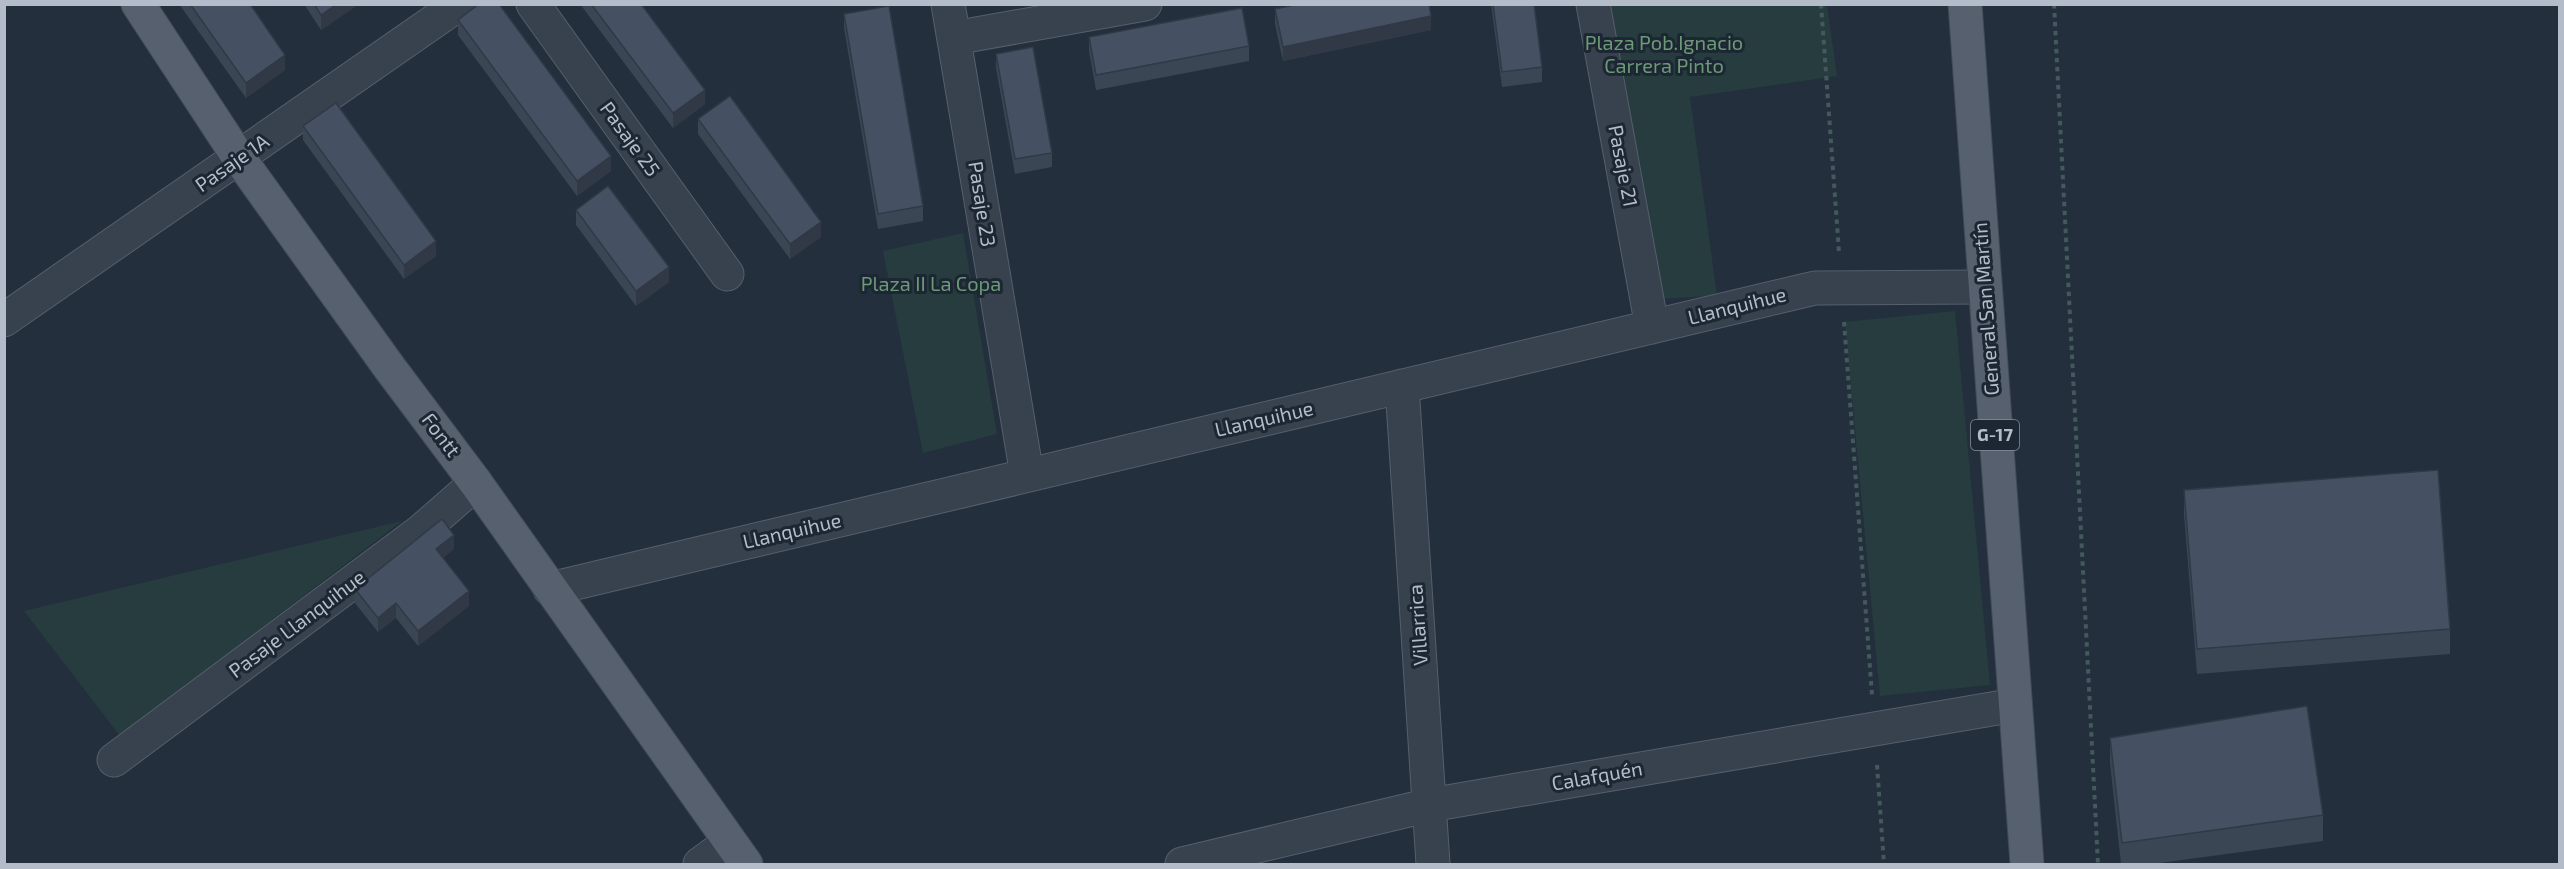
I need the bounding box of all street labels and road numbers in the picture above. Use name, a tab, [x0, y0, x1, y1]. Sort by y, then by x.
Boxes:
street label: Pasaje 25	[596, 97, 666, 180]
street label: Pasaje 21	[1604, 123, 1644, 209]
street label: Pasaje 1A	[190, 128, 273, 196]
street label: Pasaje 23	[964, 159, 1002, 248]
street label: General San Martín	[1967, 222, 2003, 397]
street label: Llanquihue	[1685, 281, 1788, 329]
street label: Llanquihue	[1212, 395, 1315, 441]
street label: Fontt	[418, 408, 466, 461]
road number: G-17	[1971, 420, 2019, 450]
street label: Llanquihue	[740, 507, 843, 553]
street label: Pasaje Llanquihue	[224, 564, 369, 682]
street label: Villarrica	[1402, 583, 1432, 667]
street label: Calafquén	[1549, 755, 1644, 795]

